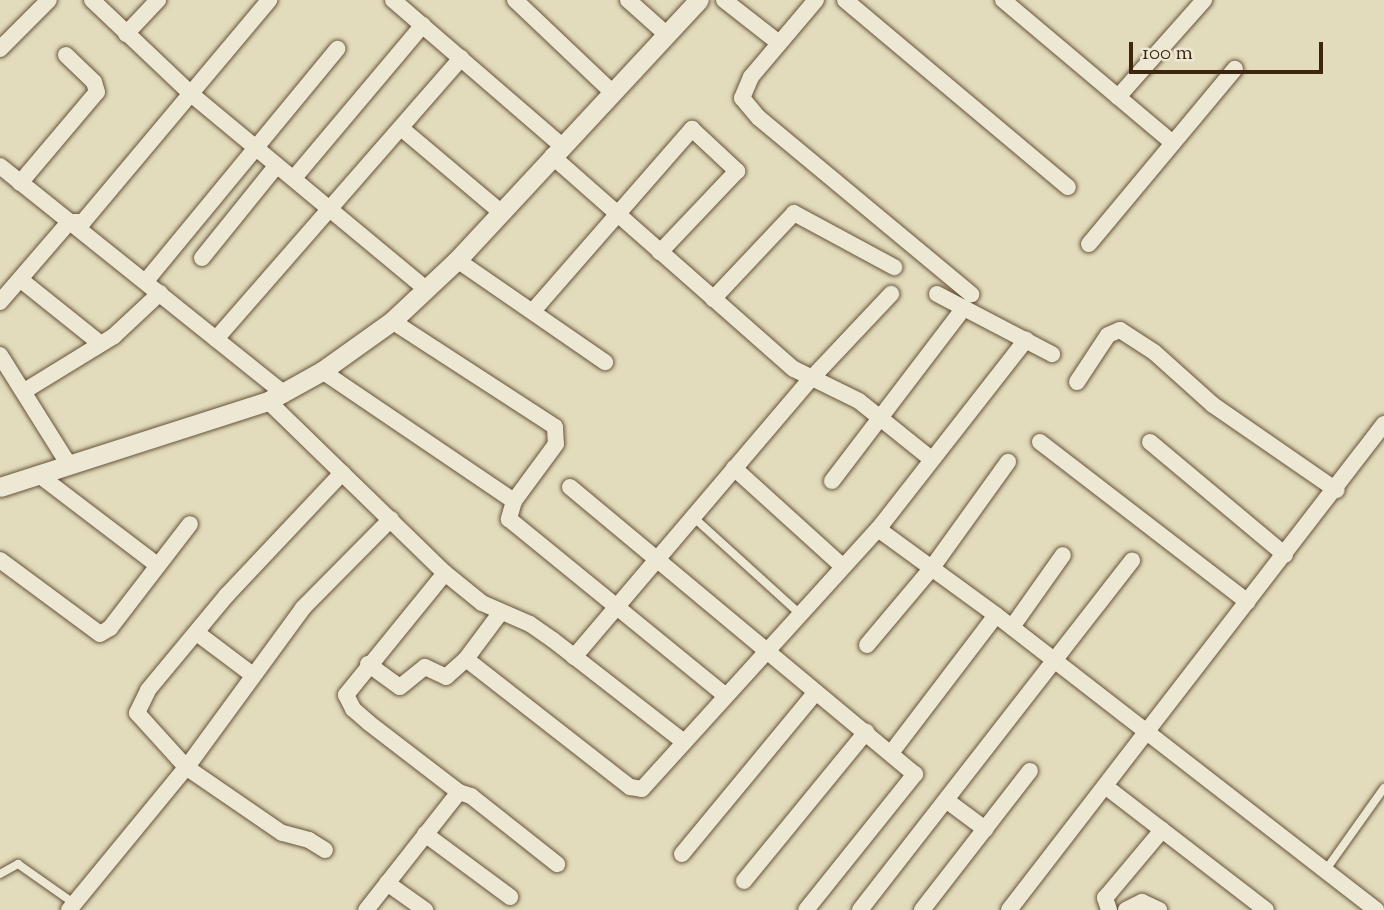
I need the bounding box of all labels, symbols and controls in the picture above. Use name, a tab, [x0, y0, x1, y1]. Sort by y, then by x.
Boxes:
scale bar	[1132, 28, 1326, 72]
text: 100 m	[1142, 39, 1193, 69]

